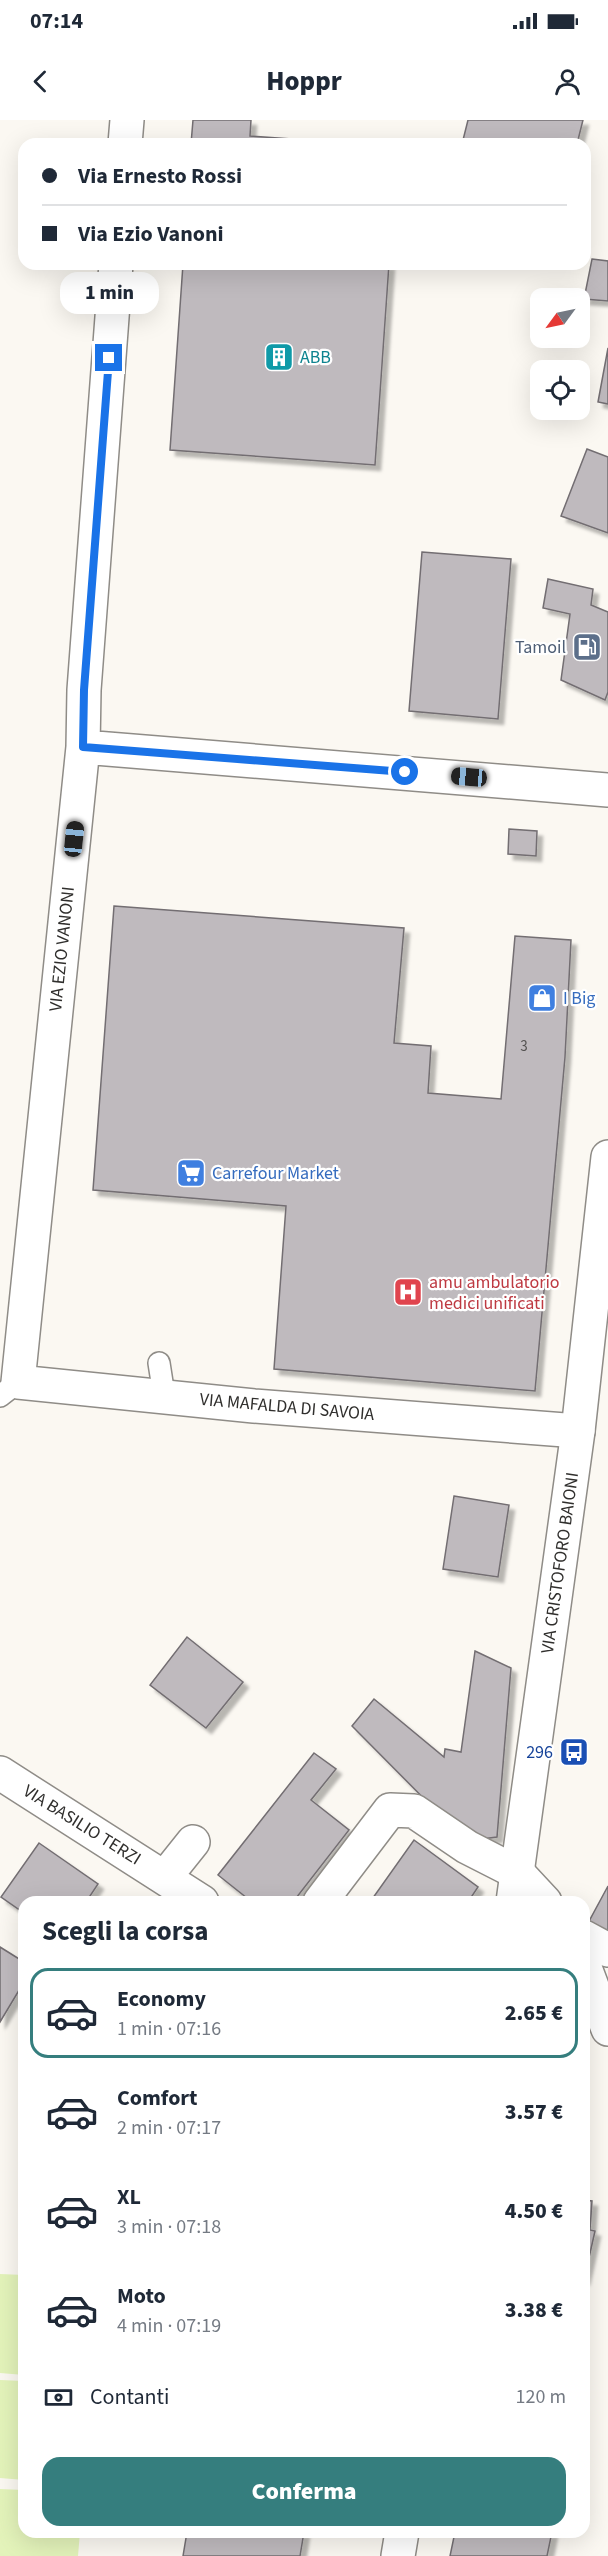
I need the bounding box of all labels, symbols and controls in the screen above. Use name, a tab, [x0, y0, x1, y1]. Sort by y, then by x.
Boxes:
text: 07:14	[30, 5, 83, 37]
text: Hoppr	[266, 62, 342, 101]
icon: back	[24, 65, 57, 98]
icon: person	[551, 65, 584, 98]
text: Via Ernesto Rossi	[78, 160, 242, 192]
text: Via Ezio Vanoni	[78, 218, 224, 250]
callout: 1 min	[60, 271, 158, 313]
text: 1 min	[85, 279, 134, 307]
north arrow	[530, 288, 590, 348]
map controls	[530, 288, 590, 420]
building icon: ABB	[263, 341, 295, 373]
route end	[95, 344, 122, 371]
place label: ABB	[300, 345, 331, 370]
button: locate	[530, 360, 590, 420]
fuel station icon: Tamoil	[571, 631, 603, 663]
place label: Tamoil	[515, 635, 566, 660]
route start	[391, 758, 418, 785]
car	[450, 766, 488, 788]
car	[63, 820, 85, 858]
street label: VIA EZIO VANONI	[43, 885, 81, 1013]
shop icon: I Big	[526, 982, 558, 1014]
place label: I Big	[563, 986, 595, 1011]
house number: 3	[520, 1036, 528, 1057]
supermarket icon: Carrefour Market	[175, 1157, 207, 1189]
place label: Carrefour Market	[212, 1161, 339, 1186]
place label: amu ambulatorio medici unificati	[429, 1270, 560, 1316]
hospital icon: amu ambulatorio medici unificati	[392, 1276, 424, 1308]
street label: VIA MAFALDA DI SAVOIA	[199, 1387, 376, 1427]
street label: VIA CRISTOFORO BAIONI	[535, 1471, 585, 1655]
bus stop icon: 296	[558, 1736, 590, 1768]
place label: 296	[526, 1740, 553, 1765]
street label: VIA BASILIO TERZI	[18, 1779, 146, 1871]
text: Scegli la corsa	[42, 1912, 209, 1951]
text: Economy	[117, 1983, 206, 2015]
icon: car	[45, 1986, 99, 2040]
text: 2.65 €	[505, 1997, 563, 2029]
text: 1 min · 07:16	[117, 2015, 221, 2043]
text: Comfort	[117, 2082, 198, 2114]
icon: car	[45, 2085, 99, 2139]
text: 3.57 €	[505, 2096, 563, 2128]
text: 2 min · 07:17	[117, 2114, 221, 2142]
text: XL	[117, 2181, 141, 2213]
icon: car	[45, 2184, 99, 2238]
text: 4.50 €	[505, 2195, 563, 2227]
text: 3 min · 07:18	[117, 2213, 221, 2241]
text: Moto	[117, 2280, 166, 2312]
icon: car	[45, 2283, 99, 2337]
text: 3.38 €	[505, 2294, 563, 2326]
text: 4 min · 07:19	[117, 2312, 221, 2340]
icon: cash	[42, 2381, 75, 2414]
text: Contanti	[90, 2381, 169, 2413]
text: 120 m	[516, 2383, 566, 2411]
button: Conferma	[42, 2457, 566, 2526]

